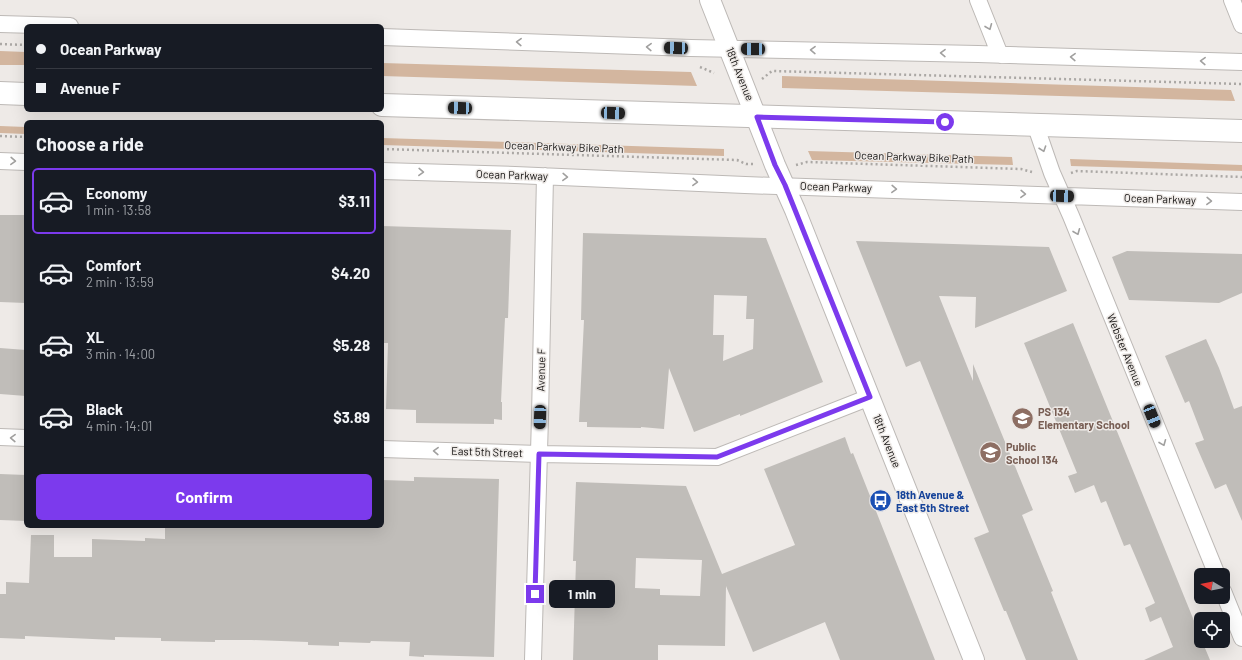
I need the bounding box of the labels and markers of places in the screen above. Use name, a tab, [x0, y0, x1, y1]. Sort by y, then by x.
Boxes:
school or university icon: PS 134 Elementary School	[1009, 405, 1035, 431]
place label: PS 134 Elementary School	[1038, 405, 1130, 431]
school or university icon: Public School 134	[978, 440, 1004, 466]
place label: Public School 134	[1006, 440, 1058, 466]
bus stop icon: 18th Avenue & East 5th Street	[868, 488, 894, 514]
place label: 18th Avenue & East 5th Street	[896, 488, 969, 514]

